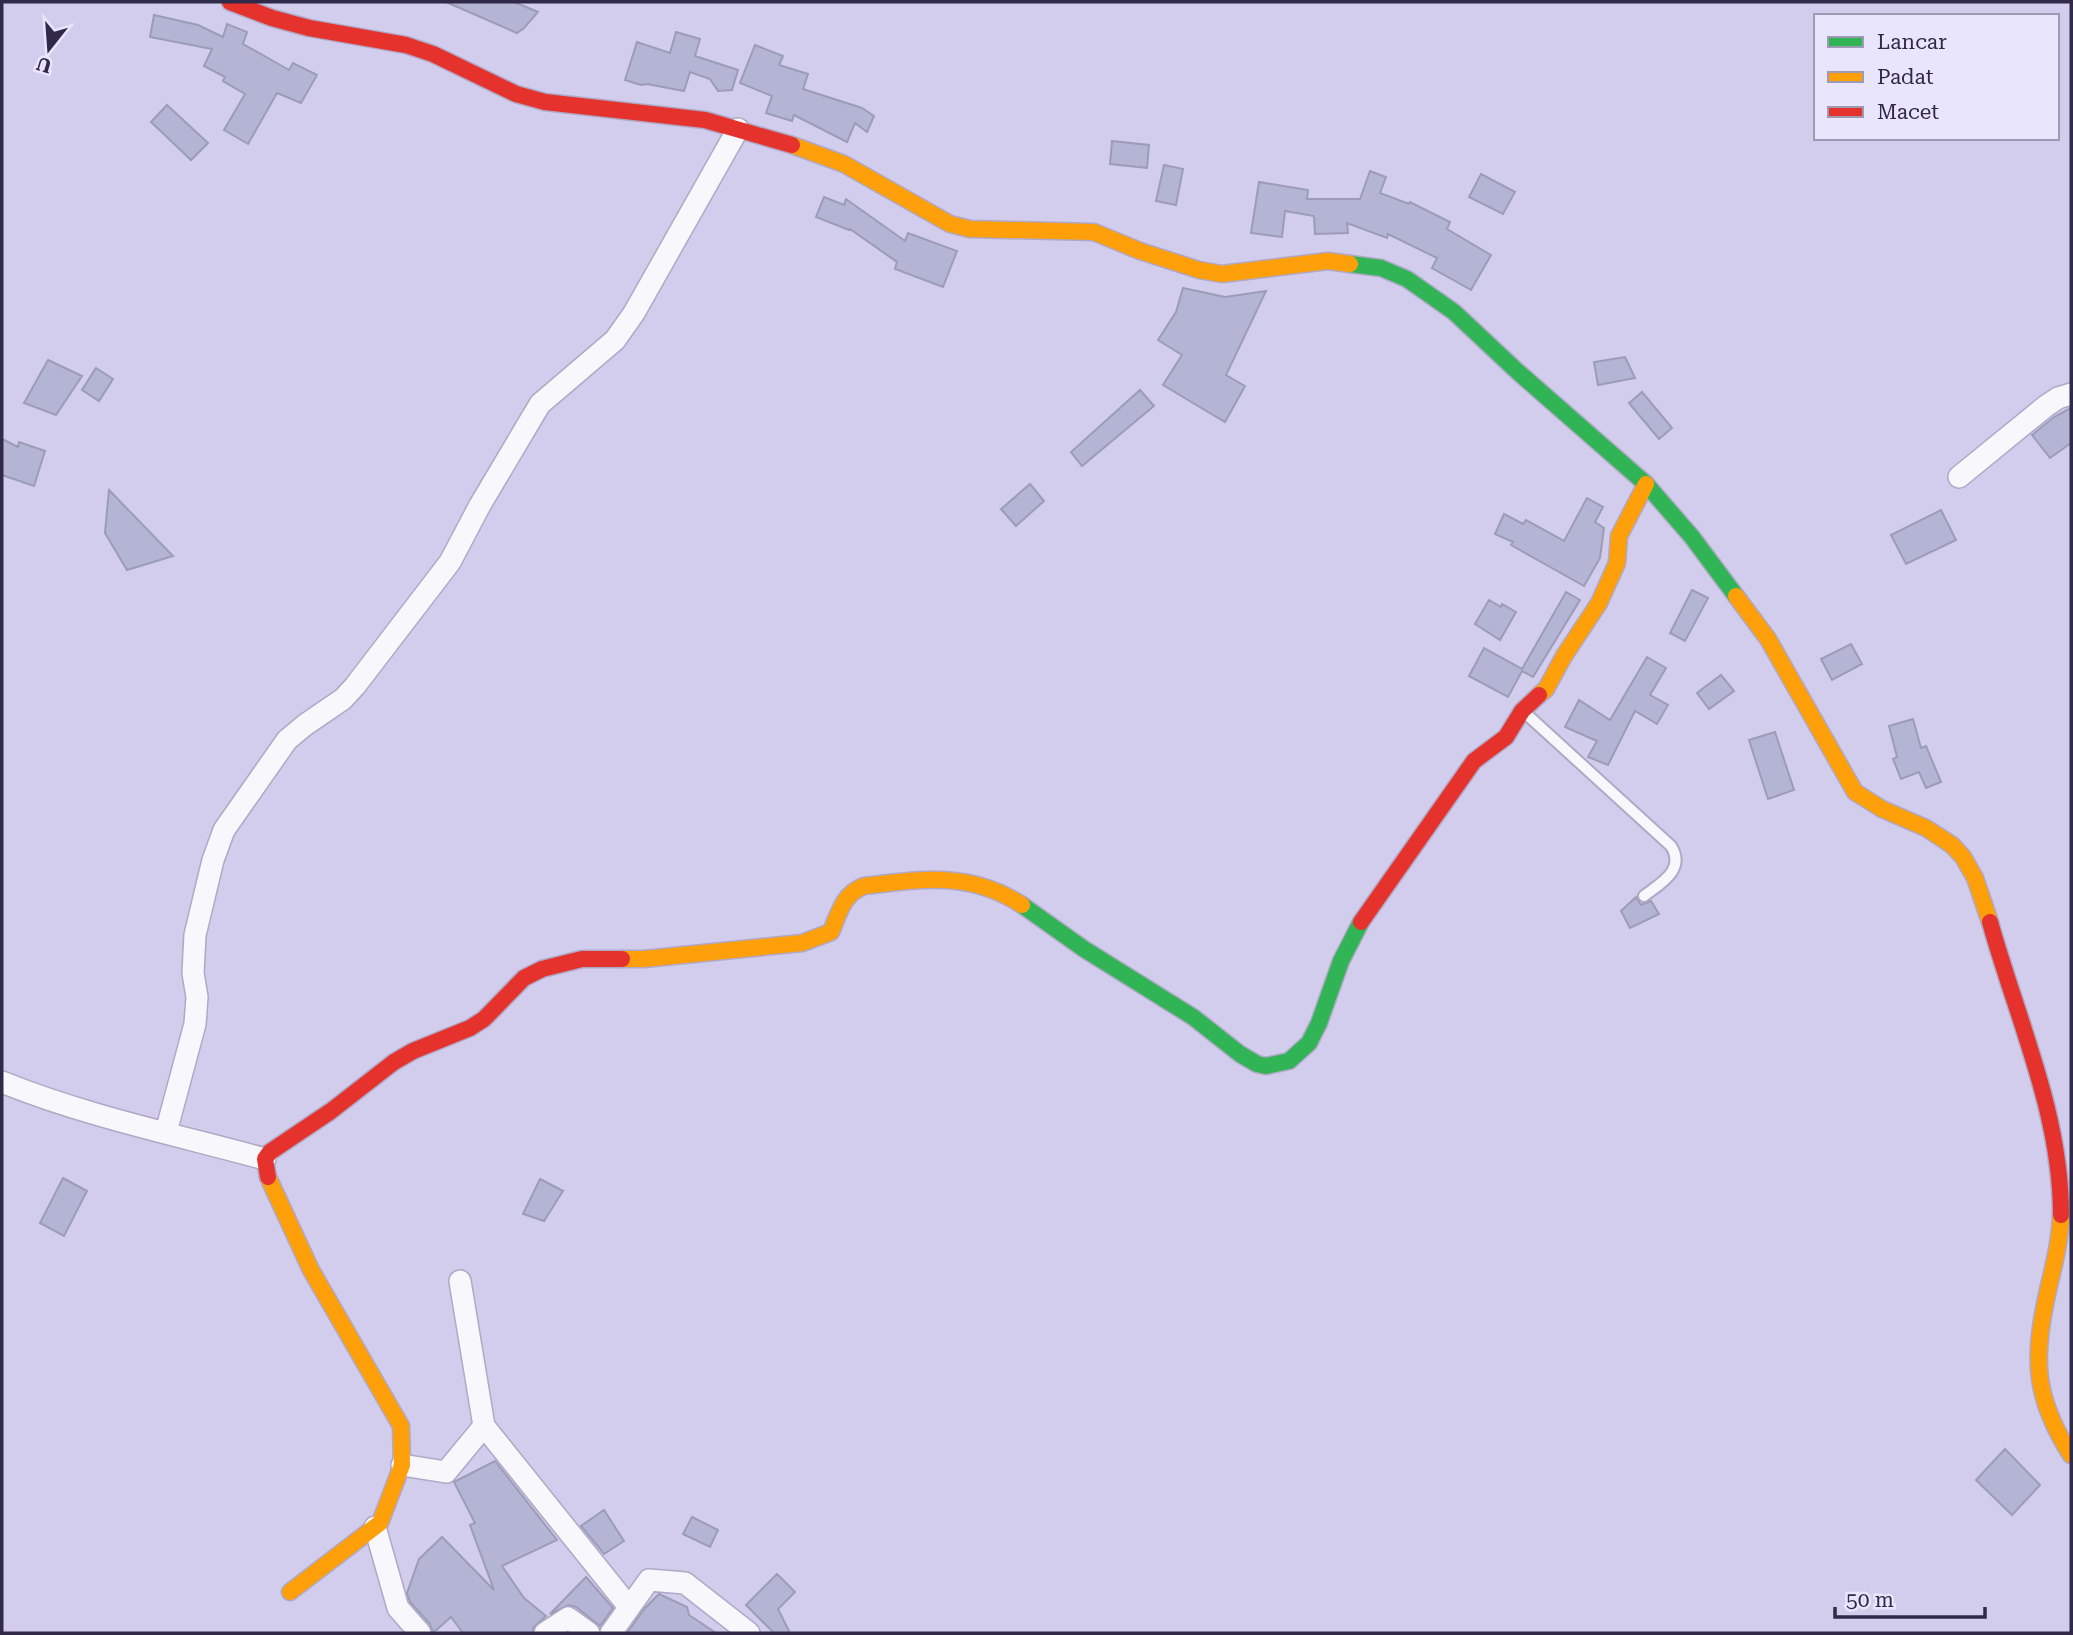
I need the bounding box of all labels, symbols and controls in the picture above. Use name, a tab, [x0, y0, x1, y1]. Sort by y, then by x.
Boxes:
north arrow	[14, 14, 84, 84]
legend	[1814, 14, 2059, 140]
text: Lancar	[1877, 30, 1947, 54]
text: U	[33, 52, 55, 78]
text: Padat	[1877, 65, 1934, 89]
text: Macet	[1877, 100, 1939, 124]
scale bar	[1835, 1576, 1986, 1620]
text: 50 m	[1846, 1588, 1894, 1612]

